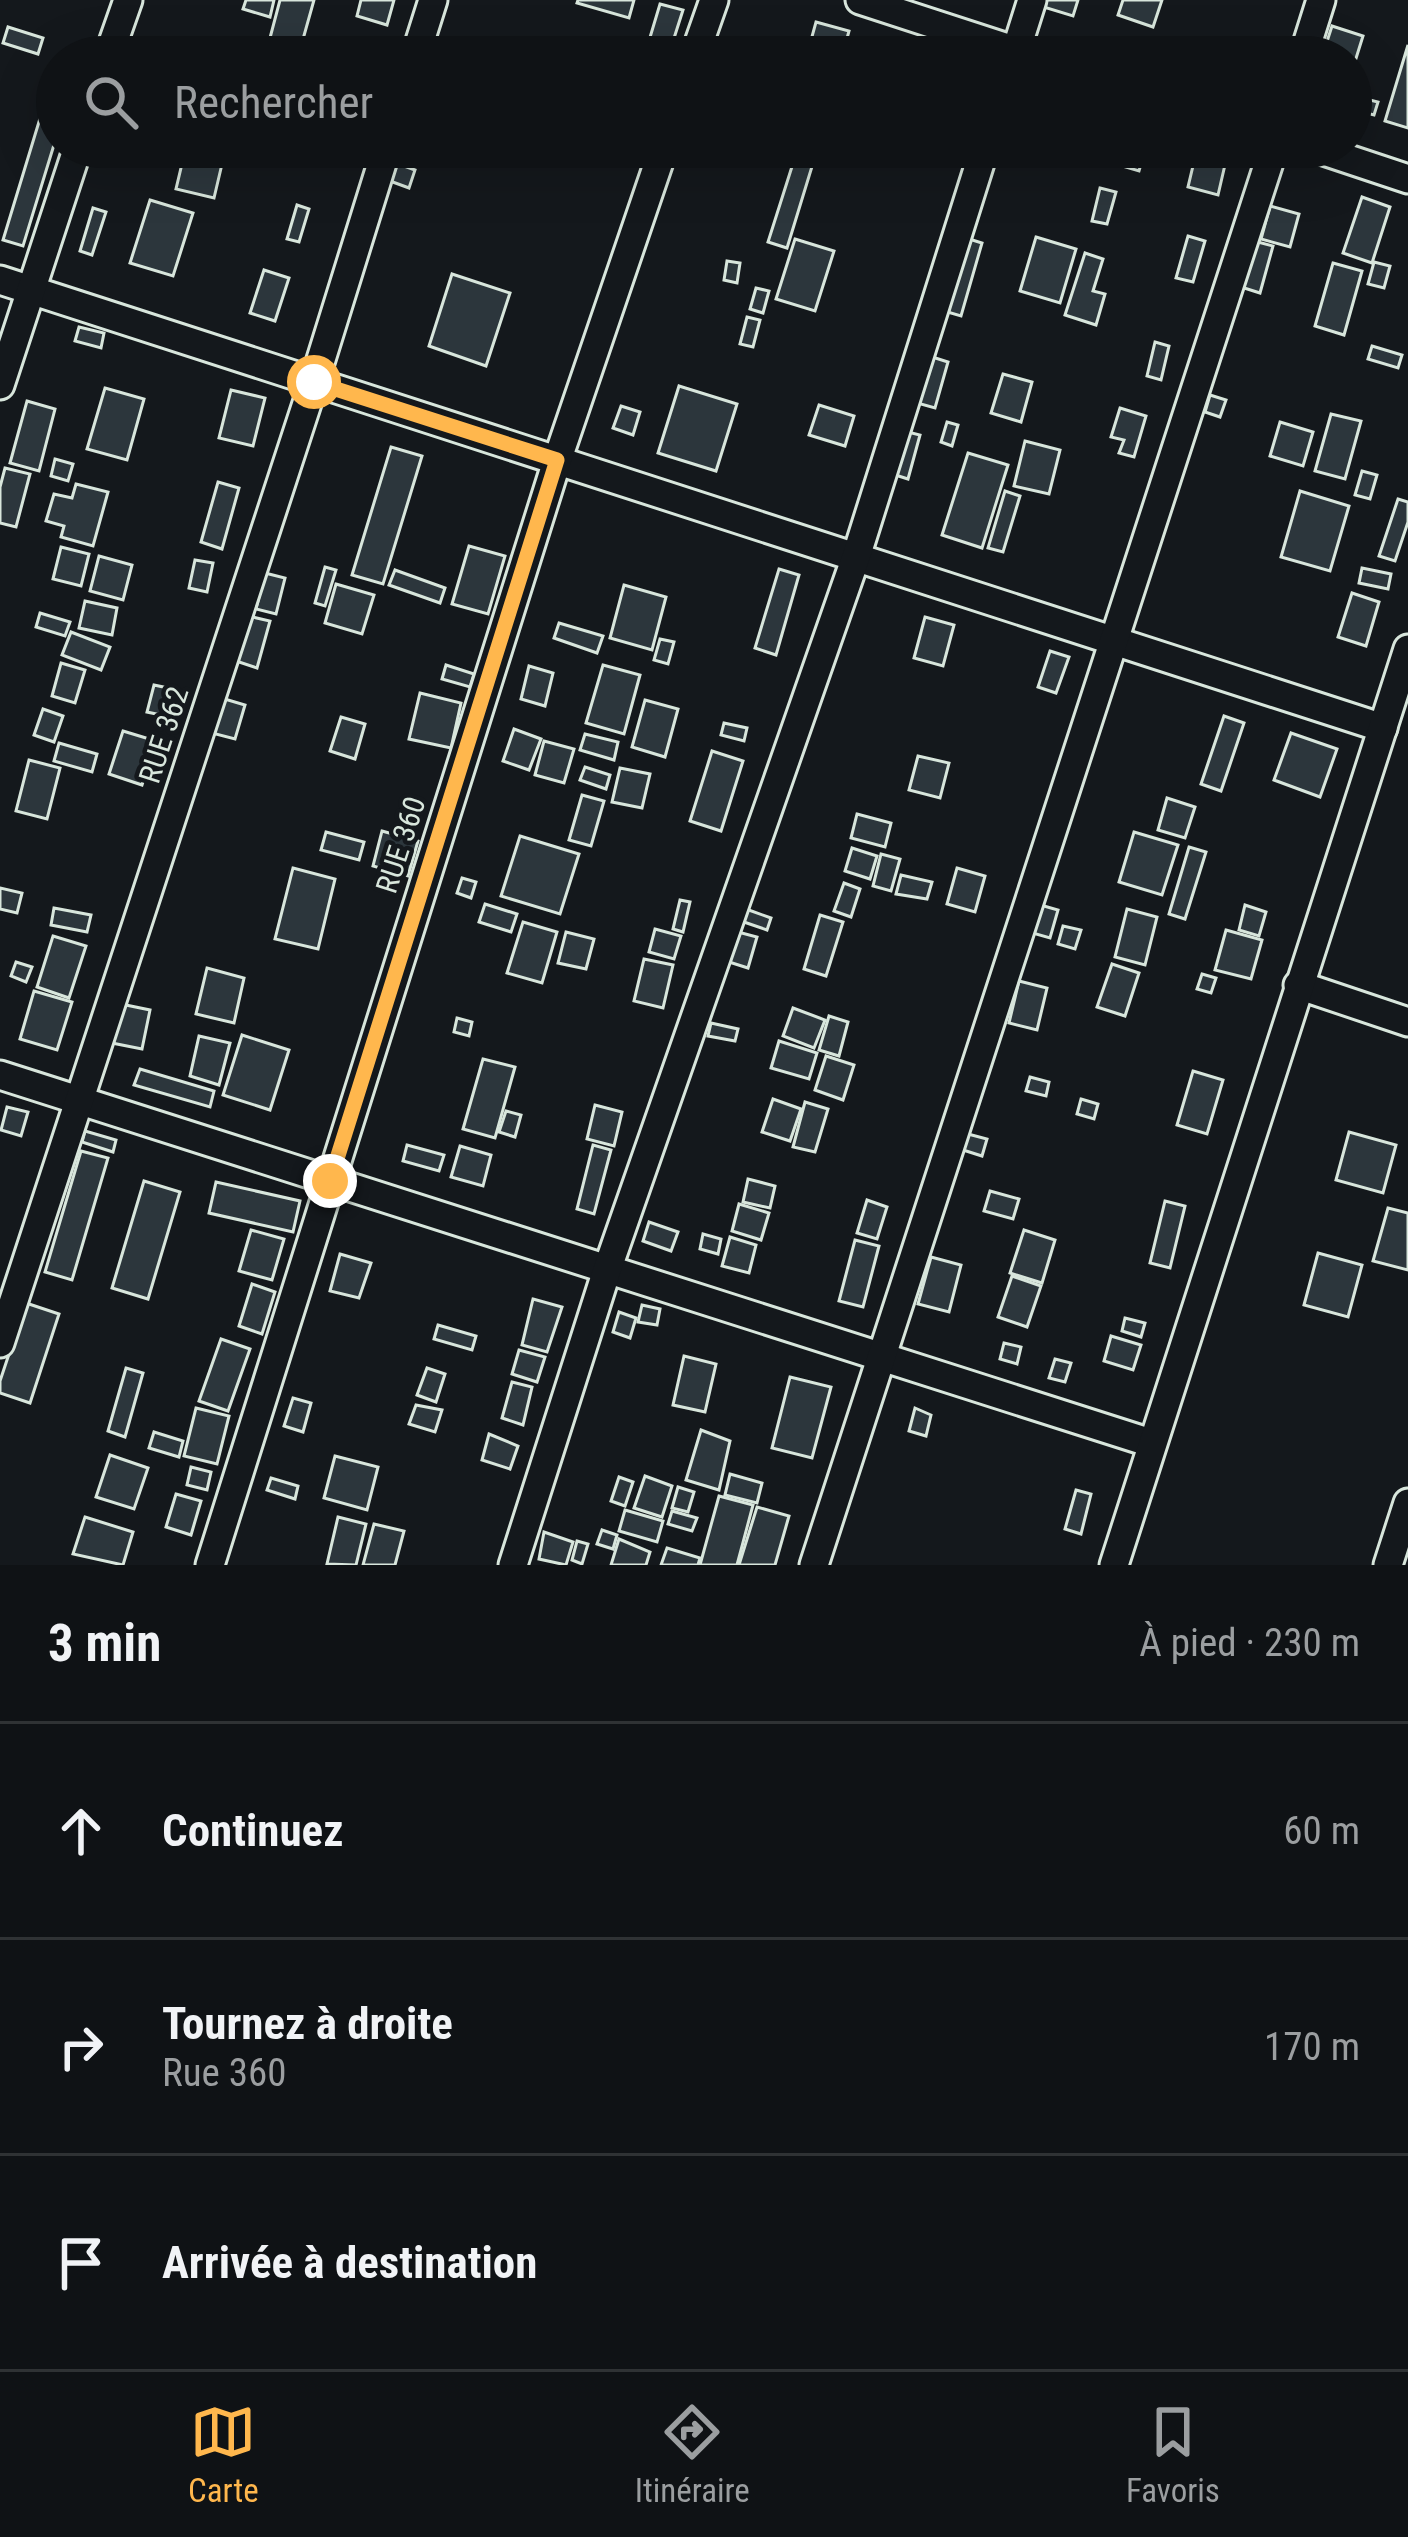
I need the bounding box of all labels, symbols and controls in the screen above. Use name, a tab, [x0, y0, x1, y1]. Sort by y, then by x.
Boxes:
search box	[36, 36, 1372, 168]
icon: search	[78, 69, 144, 135]
text: Rechercher	[174, 76, 373, 129]
route start	[287, 355, 341, 409]
street label: RUE 362	[132, 682, 195, 787]
street label: RUE 360	[369, 792, 432, 897]
route end	[303, 1154, 357, 1208]
text: 3 min	[48, 1614, 161, 1673]
text: À pied · 230 m	[1139, 1620, 1360, 1666]
icon: ahead	[48, 1798, 114, 1864]
text: Continuez	[162, 1804, 343, 1857]
text: 60 m	[1283, 1808, 1360, 1854]
text: Tournez à droite	[162, 1997, 453, 2050]
icon: right	[48, 2014, 114, 2080]
text: 170 m	[1264, 2024, 1360, 2070]
text: Rue 360	[162, 2050, 287, 2096]
icon: arrive	[48, 2230, 114, 2296]
text: Arrivée à destination	[162, 2236, 537, 2289]
tab: Carte	[188, 2399, 259, 2510]
tab: Itinéraire	[635, 2399, 750, 2510]
tab: Favoris	[1126, 2399, 1220, 2510]

